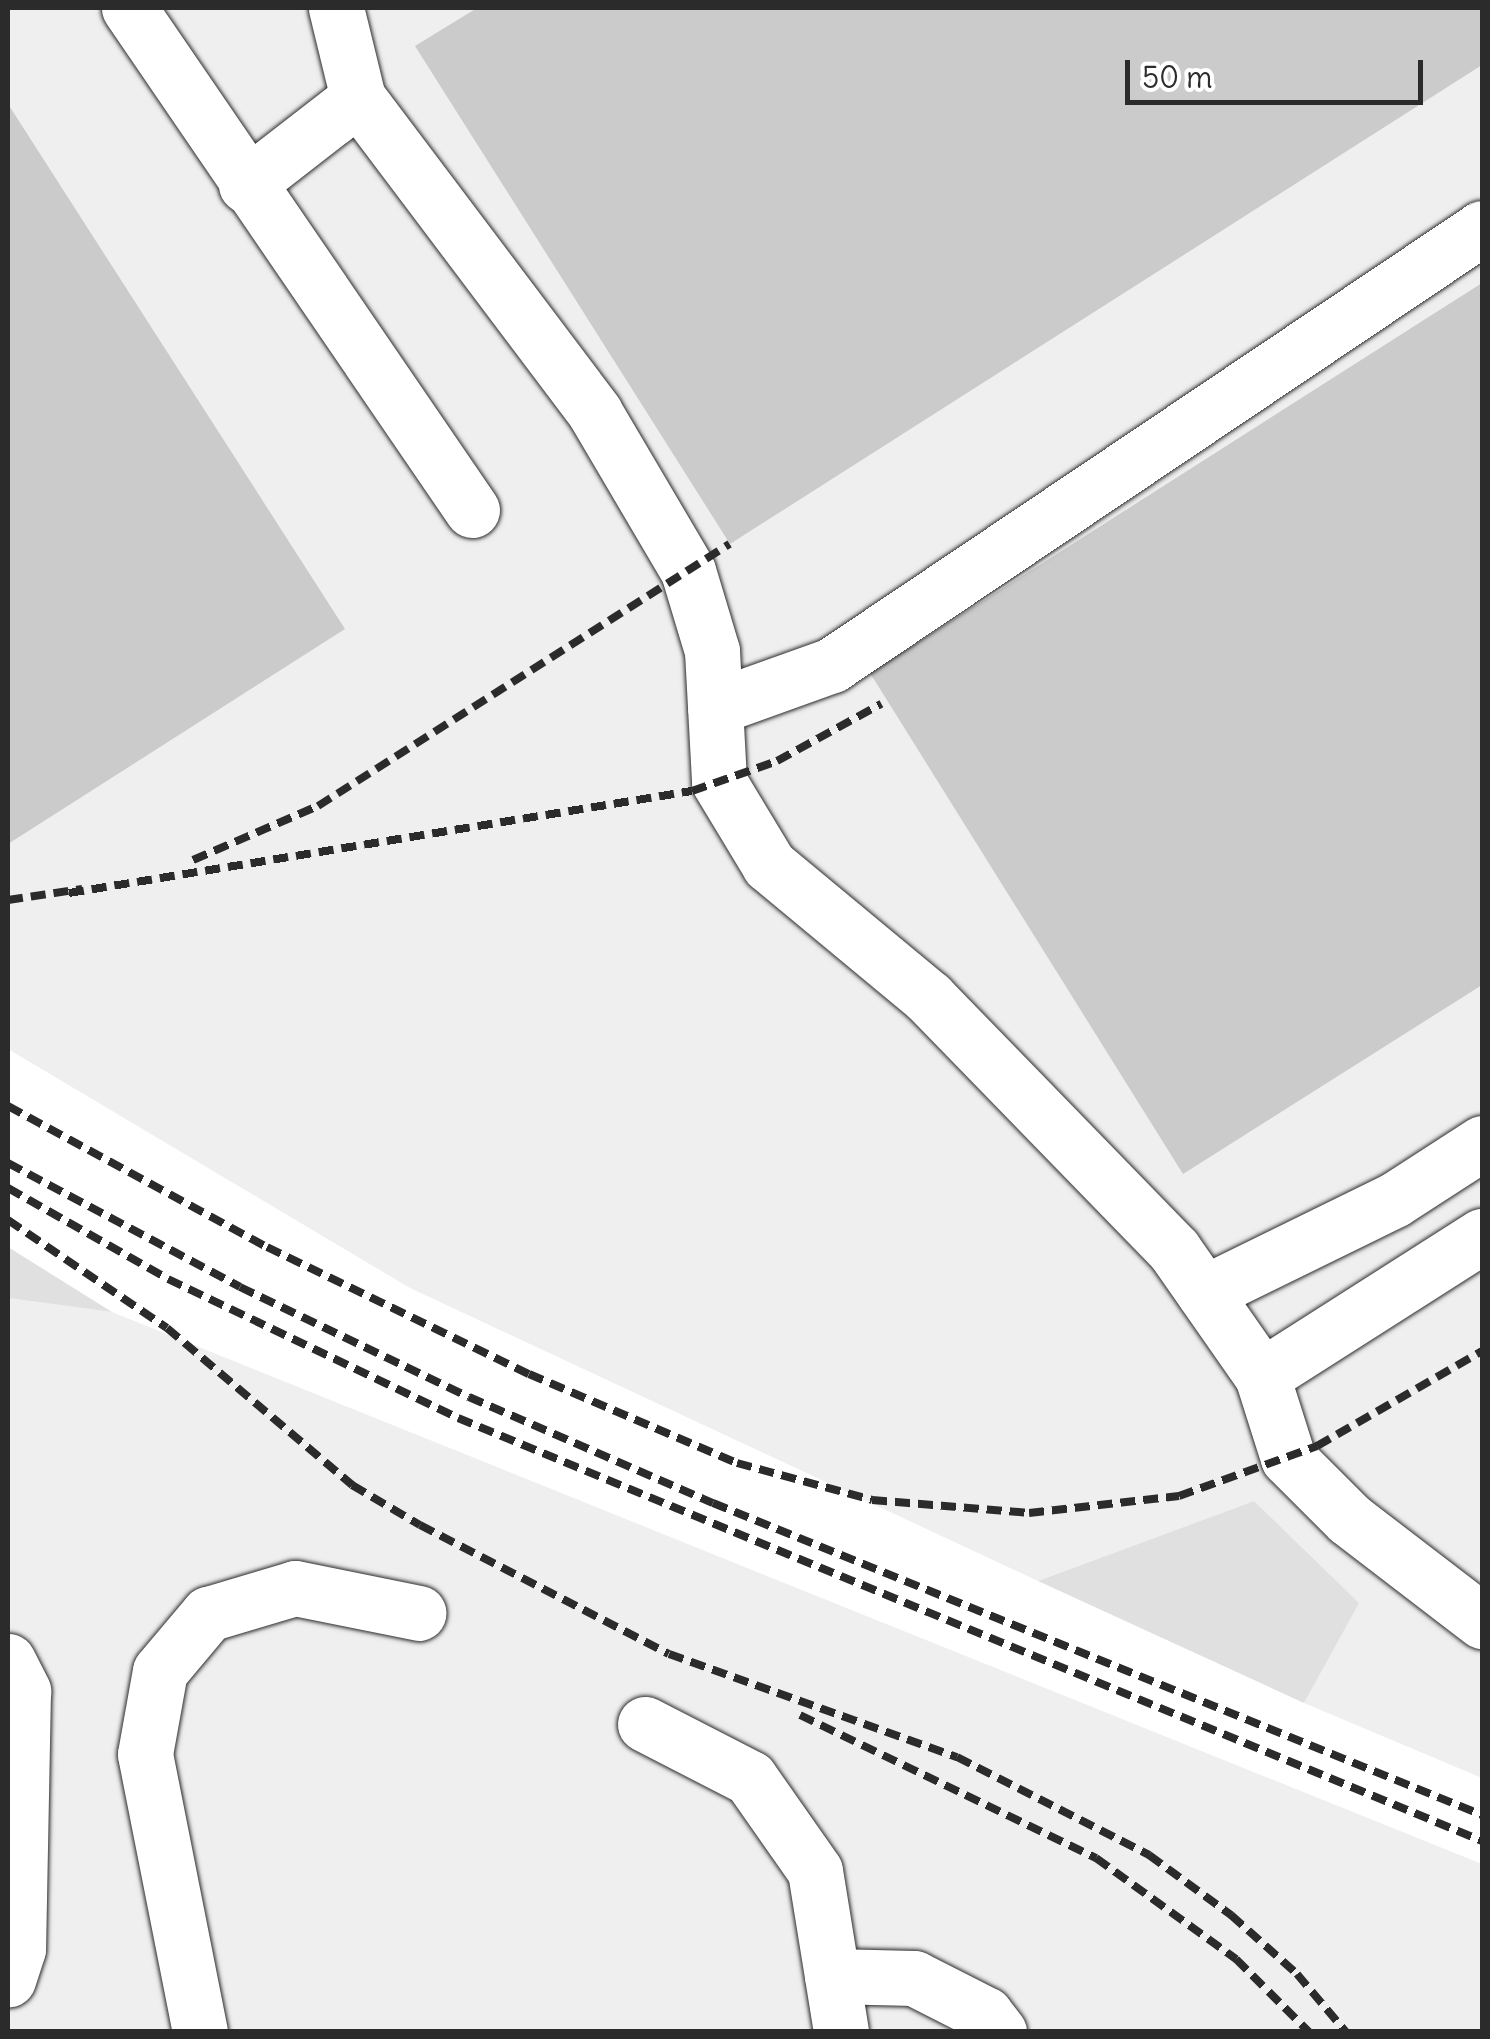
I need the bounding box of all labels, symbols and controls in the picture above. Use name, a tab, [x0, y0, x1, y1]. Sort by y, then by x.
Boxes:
scale bar	[1130, 40, 1428, 102]
text: 50 m	[1142, 58, 1212, 96]

